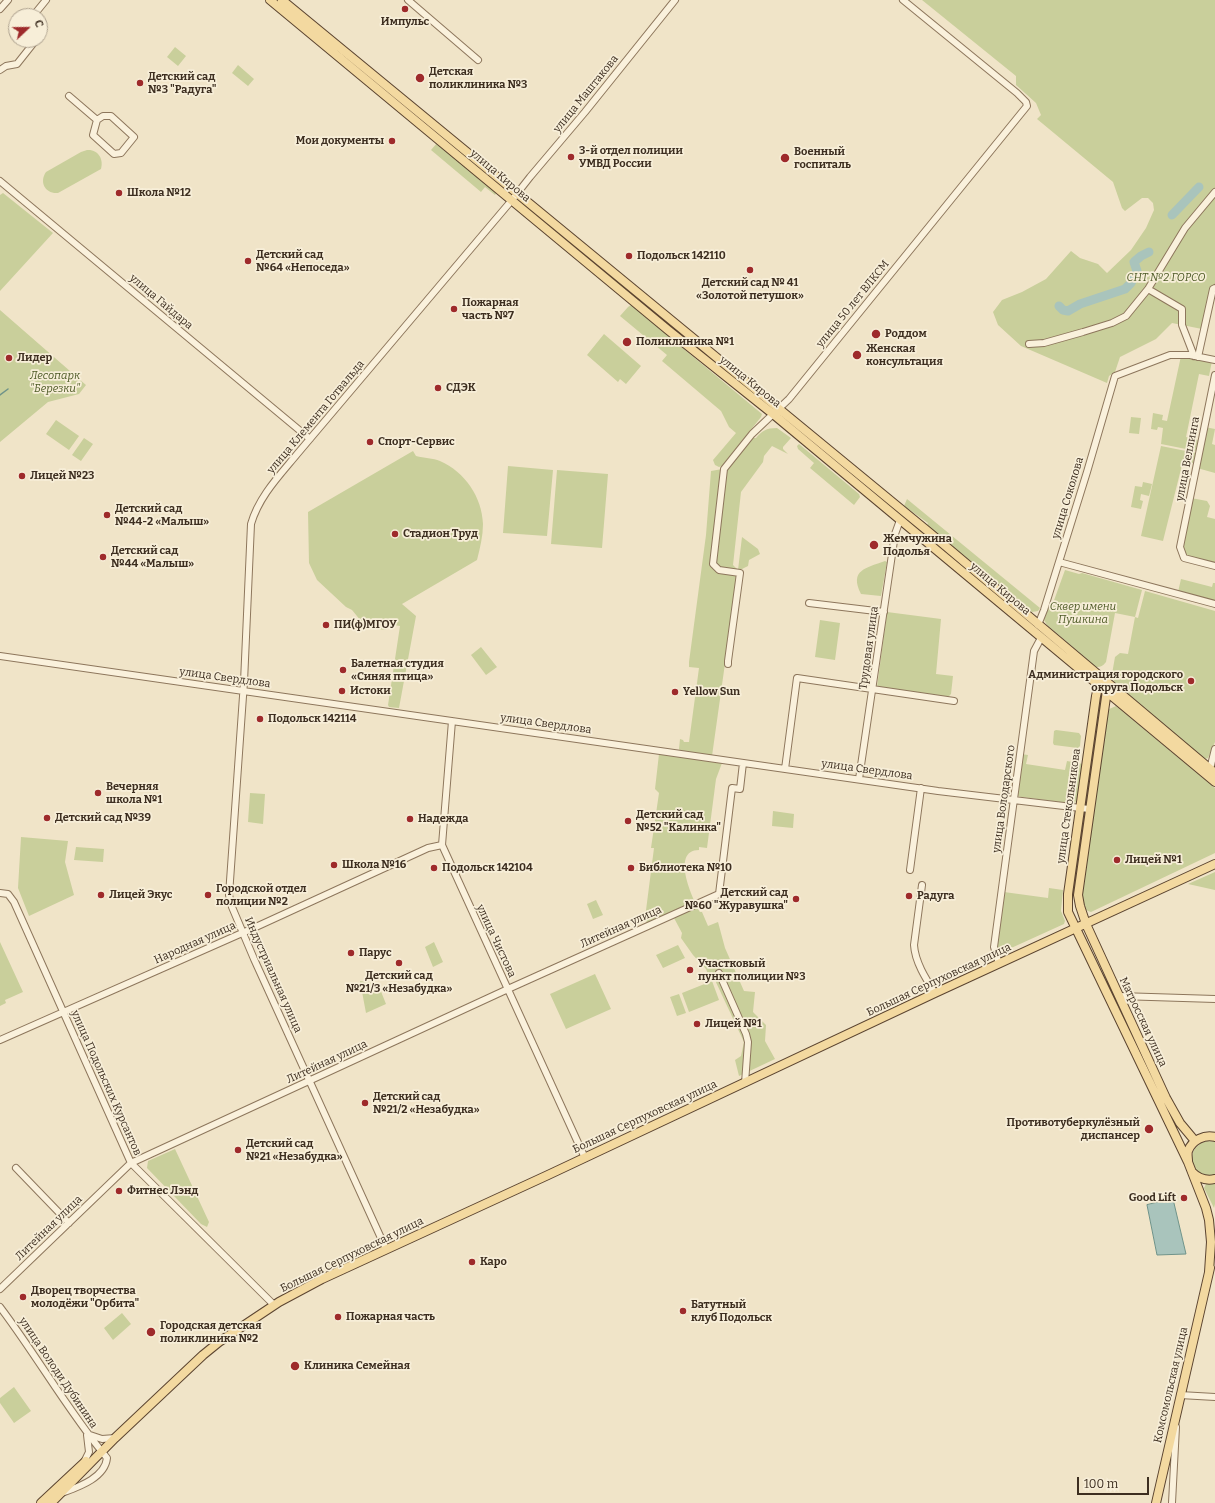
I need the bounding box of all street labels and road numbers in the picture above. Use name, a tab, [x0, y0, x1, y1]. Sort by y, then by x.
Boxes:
street label: улица Маштакова	[551, 53, 621, 135]
street label: улица Кирова	[467, 147, 533, 205]
street label: улица 50 лет ВЛКСМ	[814, 258, 892, 350]
street label: улица Гайдара	[127, 272, 195, 332]
street label: улица Кирова	[717, 353, 783, 411]
street label: улица Клемента Готвальда	[265, 358, 367, 476]
street label: улица Веллинга	[1173, 416, 1203, 502]
street label: улица Соколова	[1049, 455, 1087, 541]
street label: улица Кирова	[967, 560, 1033, 618]
street label: Трудовая улица	[857, 605, 881, 691]
street label: улица Свердлова	[179, 665, 271, 691]
street label: улица Свердлова	[500, 711, 592, 737]
street label: улица Володарского	[990, 744, 1018, 854]
street label: улица Стекольникова	[1054, 748, 1084, 864]
street label: улица Свердлова	[821, 757, 913, 783]
street label: улица Чистова	[473, 902, 519, 980]
street label: Литейная улица	[578, 903, 664, 951]
street label: Индустриальная улица	[241, 915, 305, 1035]
street label: Народная улица	[152, 919, 238, 967]
street label: Большая Серпуховская улица	[865, 941, 1013, 1019]
street label: Матросская улица	[1116, 975, 1170, 1069]
street label: улица Подольских Курсантов	[68, 1008, 144, 1158]
street label: Литейная улица	[284, 1037, 370, 1087]
street label: Большая Серпуховская улица	[571, 1078, 719, 1156]
street label: Литейная улица	[13, 1193, 85, 1263]
street label: Большая Серпуховская улица	[278, 1214, 426, 1296]
street label: улица Володи Дубинина	[16, 1315, 100, 1431]
street label: Комсомольская улица	[1151, 1326, 1191, 1444]

